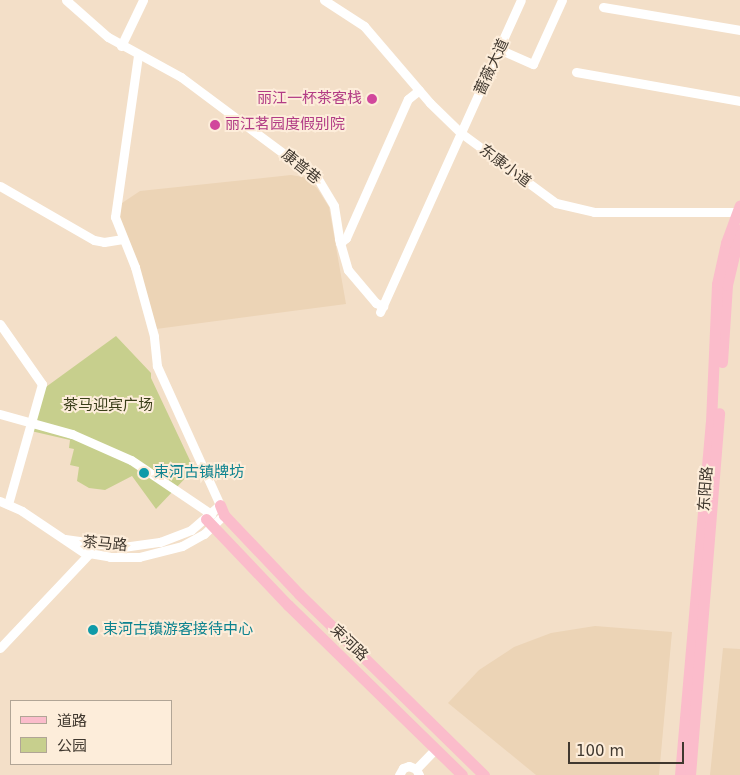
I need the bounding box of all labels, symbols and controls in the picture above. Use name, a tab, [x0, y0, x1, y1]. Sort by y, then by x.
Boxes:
street label: 蔷薇大道	[471, 36, 513, 98]
place label: 丽江一杯茶客栈	[257, 90, 362, 108]
marker: 丽江一杯茶客栈	[366, 93, 378, 105]
place label: 丽江茗园度假别院	[225, 116, 345, 134]
marker: 丽江茗园度假别院	[209, 119, 221, 131]
street label: 东康小道	[476, 141, 534, 191]
street label: 康普巷	[278, 146, 324, 188]
park label: 茶马迎宾广场	[63, 397, 153, 415]
place label: 束河古镇牌坊	[154, 464, 244, 482]
street label: 东阳路	[695, 466, 717, 512]
marker: 束河古镇牌坊	[138, 467, 150, 479]
street label: 茶马路	[82, 533, 128, 555]
place label: 束河古镇游客接待中心	[103, 621, 253, 639]
street label: 束河路	[327, 621, 371, 665]
marker: 束河古镇游客接待中心	[87, 624, 99, 636]
legend	[10, 700, 172, 765]
text: 道路	[57, 712, 87, 730]
scale bar	[570, 732, 686, 764]
text: 公园	[57, 737, 87, 755]
text: 100 m	[576, 742, 624, 760]

